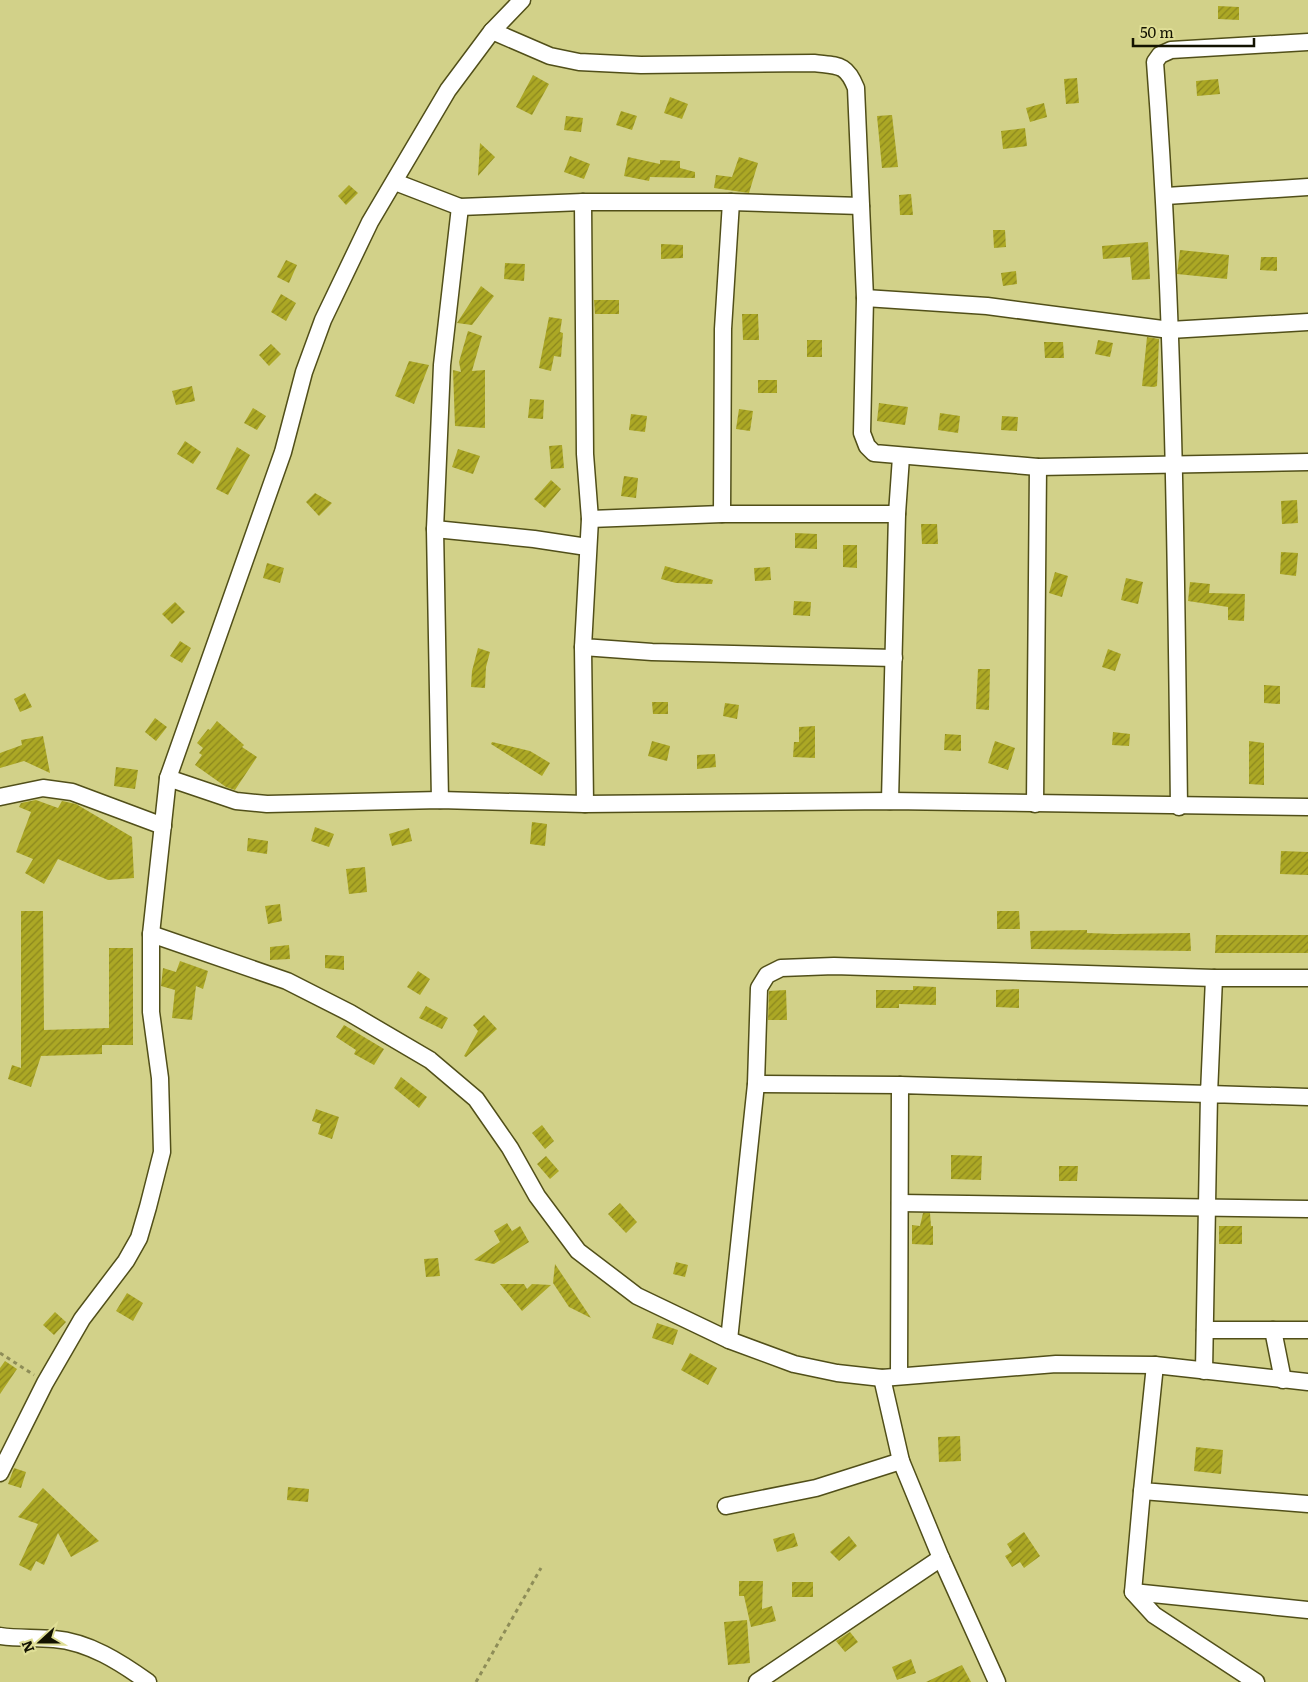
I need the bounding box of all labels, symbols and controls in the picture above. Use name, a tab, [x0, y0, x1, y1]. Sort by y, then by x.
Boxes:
scale bar	[1133, 15, 1254, 47]
text: 50 m	[1140, 20, 1174, 43]
north arrow	[15, 1617, 65, 1667]
text: N	[15, 1638, 38, 1656]

